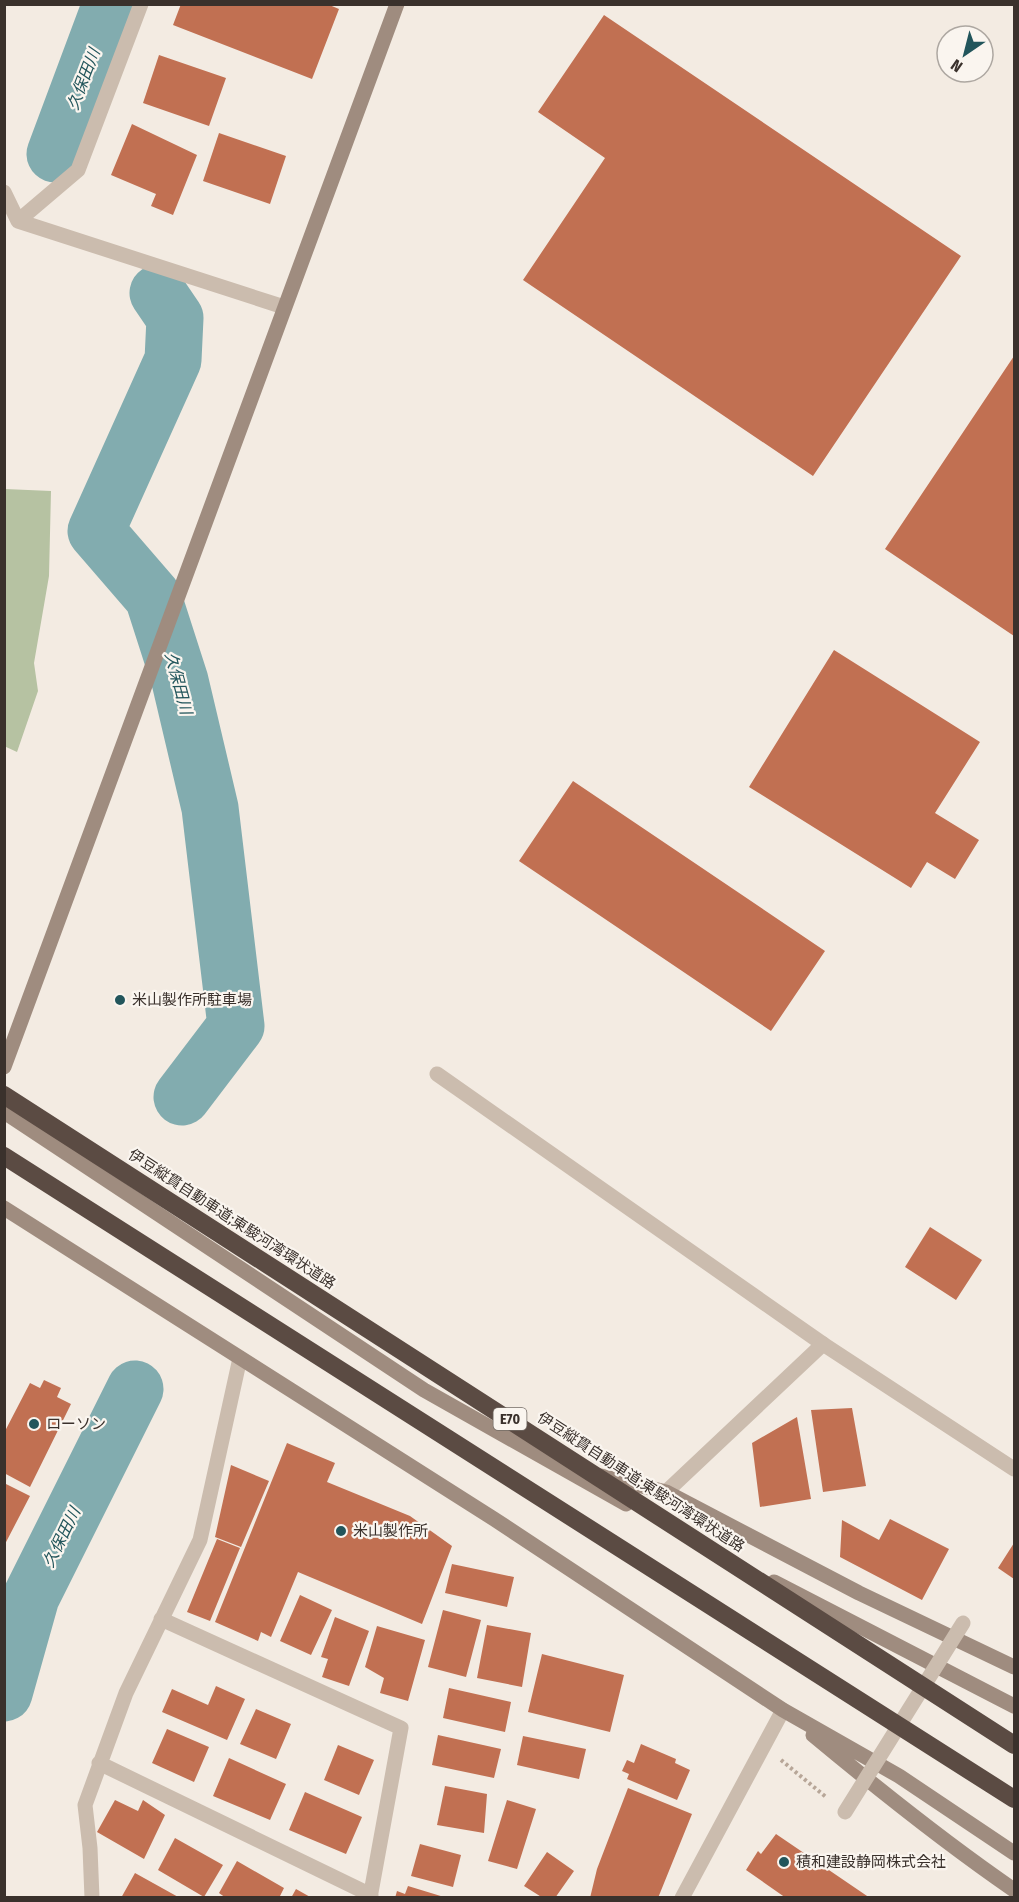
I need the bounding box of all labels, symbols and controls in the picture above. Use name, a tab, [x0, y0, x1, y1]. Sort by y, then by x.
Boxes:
north arrow	[935, 24, 995, 84]
water label: 久保田川	[63, 44, 105, 112]
text: N	[947, 55, 966, 76]
water label: 久保田川	[161, 650, 196, 718]
place label: 米山製作所駐車場	[132, 991, 252, 1009]
marker: 米山製作所駐車場	[113, 993, 127, 1007]
street label: 伊豆縦貫自動車道;東駿河湾環状道路	[125, 1145, 339, 1293]
road number: E70	[494, 1408, 526, 1430]
street label: 伊豆縦貫自動車道;東駿河湾環状道路	[534, 1408, 748, 1556]
place label: ローソン	[46, 1415, 106, 1433]
marker: ローソン	[27, 1417, 41, 1431]
water label: 久保田川	[39, 1503, 85, 1570]
place label: 米山製作所	[353, 1522, 428, 1540]
marker: 米山製作所	[334, 1524, 348, 1538]
place label: 積和建設静岡株式会社	[796, 1853, 946, 1871]
marker: 積和建設静岡株式会社	[777, 1855, 791, 1869]

